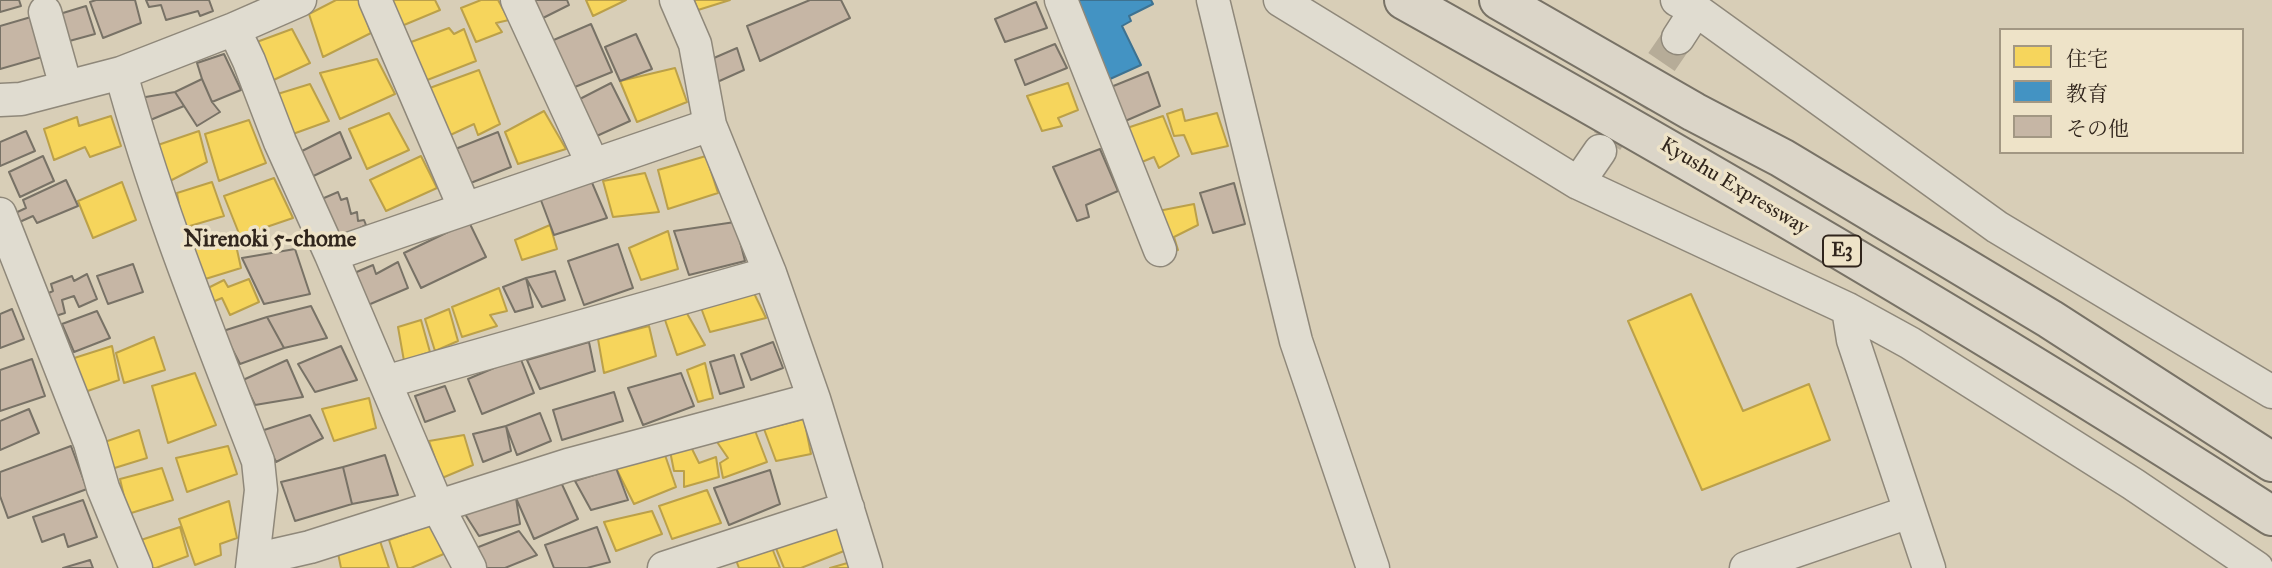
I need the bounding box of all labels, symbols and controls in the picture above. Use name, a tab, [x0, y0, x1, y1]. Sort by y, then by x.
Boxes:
legend	[1999, 28, 2244, 154]
text: 住宅	[2066, 46, 2108, 72]
text: 教育	[2066, 81, 2108, 107]
text: その他	[2066, 116, 2129, 142]
street label: Kyushu Expressway	[1655, 133, 1813, 241]
district label: Nirenoki 5-chome	[184, 226, 356, 254]
road number: E3	[1823, 235, 1861, 266]

